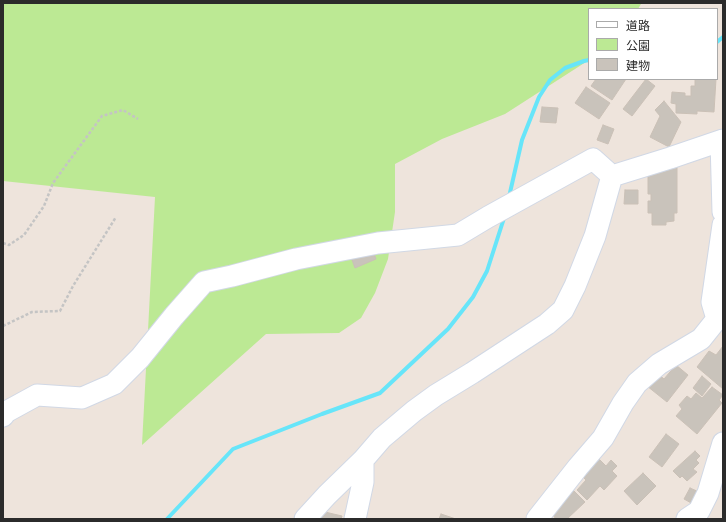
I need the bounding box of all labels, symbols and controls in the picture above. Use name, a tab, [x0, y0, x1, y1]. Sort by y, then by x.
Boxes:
legend	[588, 8, 718, 80]
text: 道路	[626, 18, 650, 33]
text: 公園	[626, 38, 650, 53]
text: 建物	[626, 58, 650, 73]

